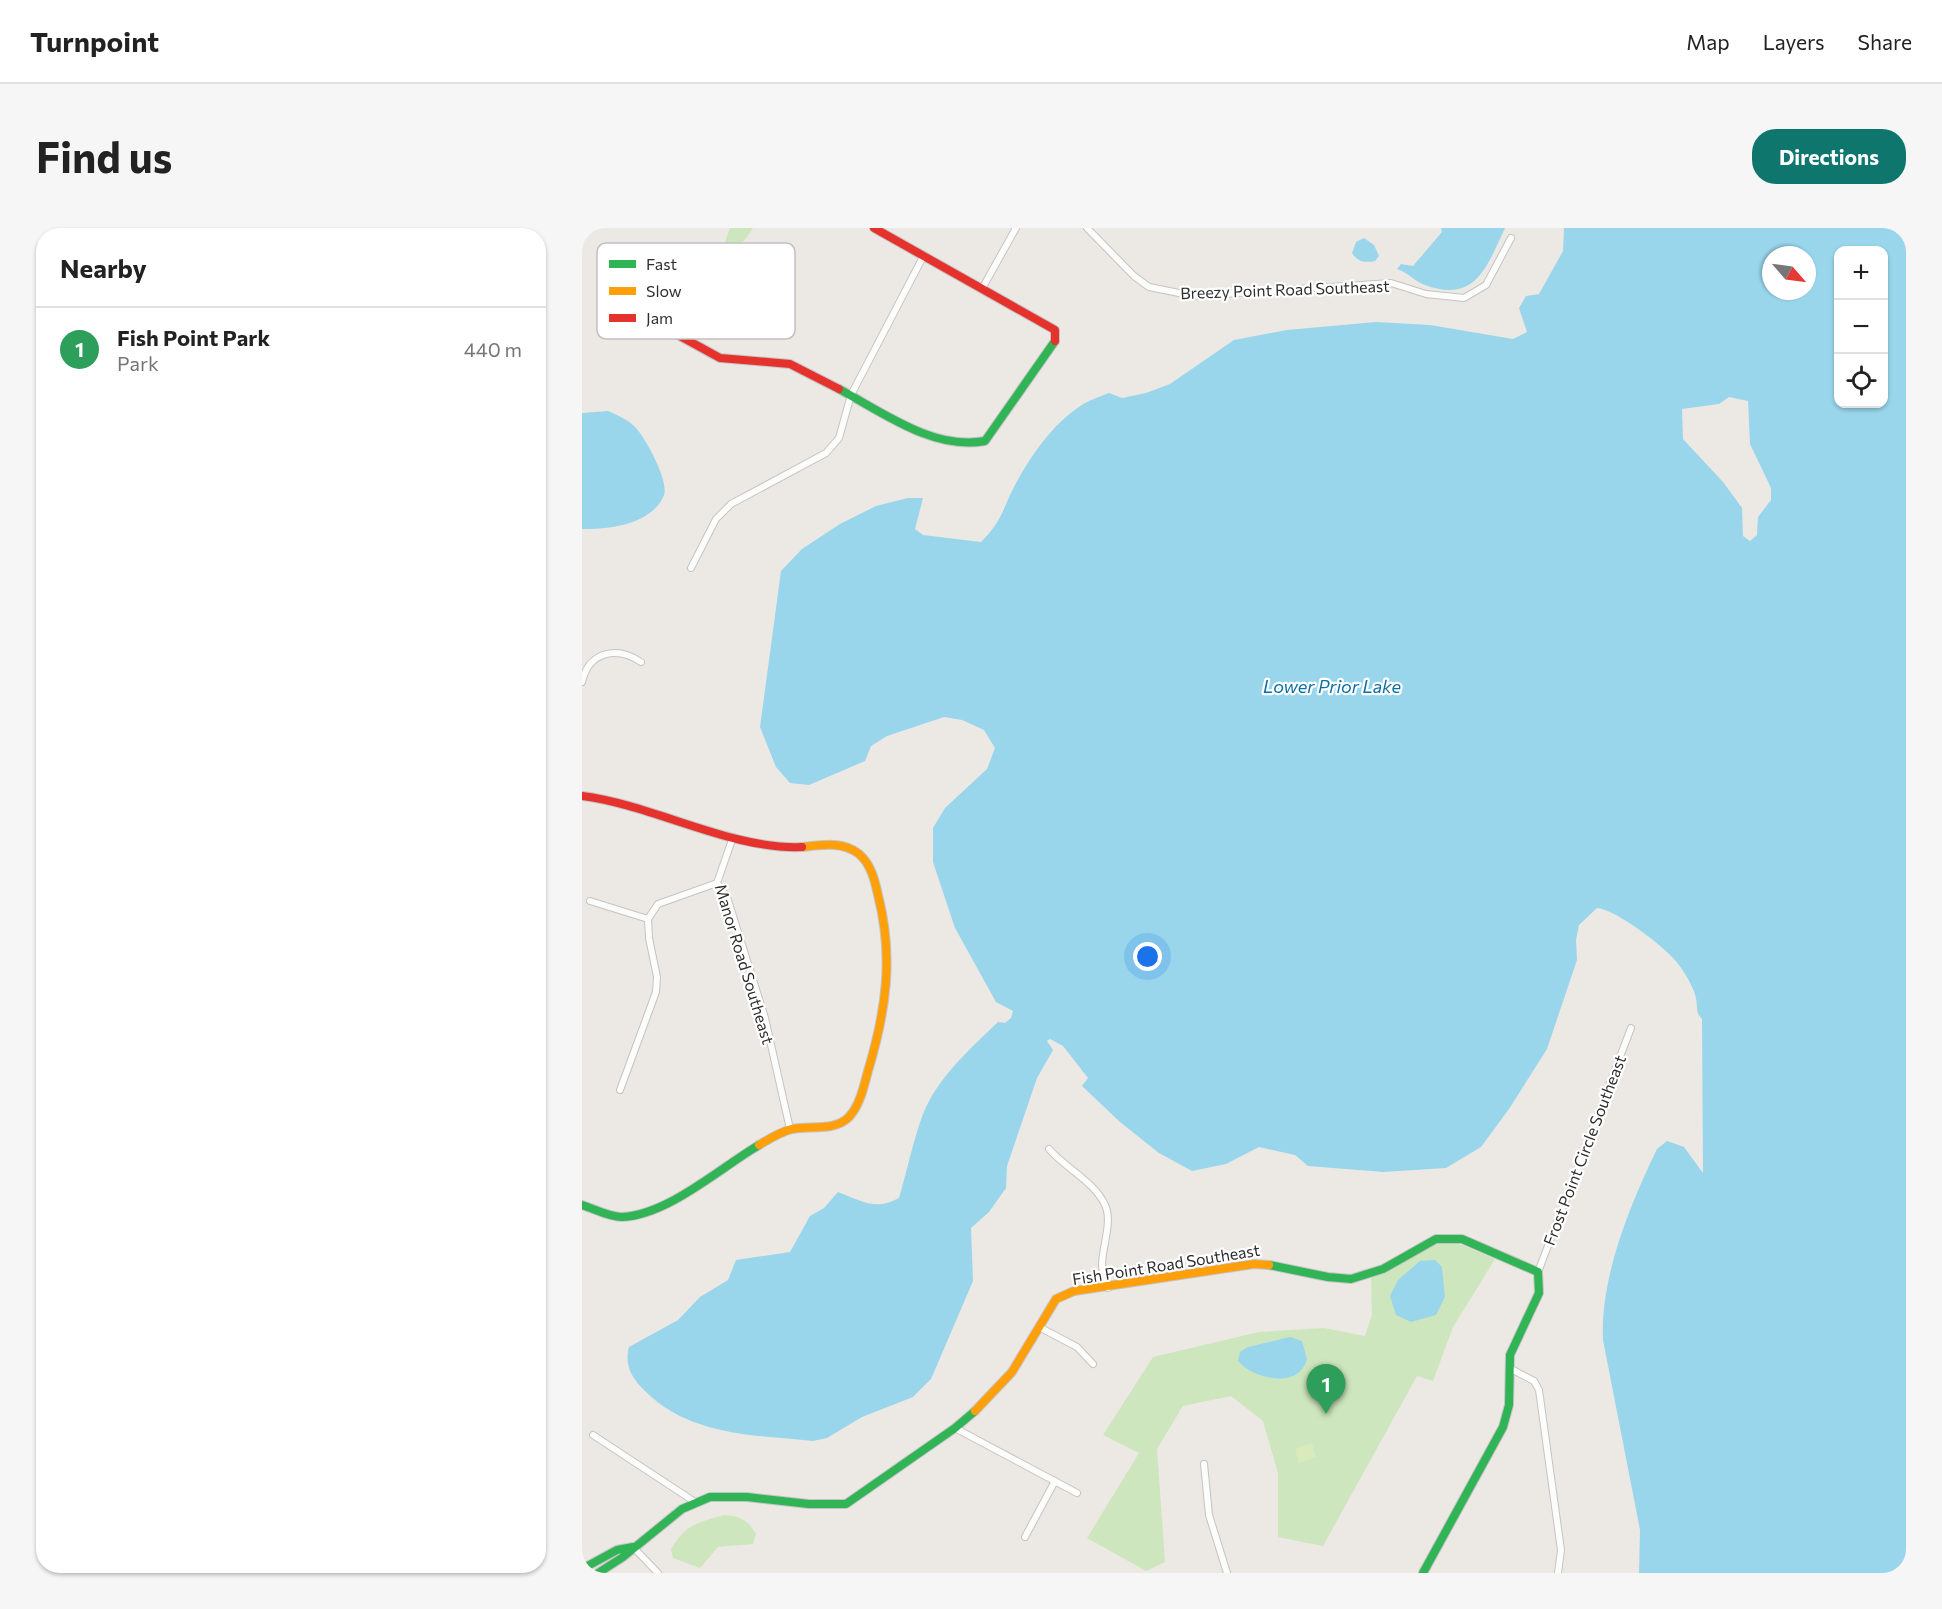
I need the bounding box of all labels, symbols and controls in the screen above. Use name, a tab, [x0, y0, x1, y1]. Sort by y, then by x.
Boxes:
text: Turnpoint	[30, 24, 159, 58]
text: Map	[1686, 29, 1730, 54]
text: Layers	[1763, 29, 1825, 54]
text: Share	[1858, 29, 1912, 54]
button: Directions	[1752, 129, 1906, 184]
text: Find us	[36, 130, 172, 182]
legend	[597, 243, 795, 339]
north arrow	[1762, 246, 1816, 300]
map controls	[1834, 246, 1888, 408]
button: +	[1834, 246, 1888, 300]
text: Nearby	[60, 252, 147, 283]
text: Fast	[646, 254, 677, 273]
street label: Breezy Point Road Southeast	[1180, 276, 1390, 302]
text: Slow	[646, 281, 682, 300]
button: −	[1834, 300, 1888, 354]
text: Jam	[646, 308, 673, 327]
text: Fish Point Park	[117, 324, 270, 351]
text: 1	[75, 337, 84, 361]
text: 440 m	[464, 337, 522, 361]
text: Park	[117, 351, 159, 375]
button: locate	[1834, 354, 1888, 408]
water label: Lower Prior Lake	[1263, 675, 1401, 697]
street label: Manor Road Southeast	[712, 882, 779, 1047]
your location	[1133, 942, 1162, 971]
street label: Frost Point Circle Southeast	[1539, 1052, 1629, 1248]
street label: Fish Point Road Southeast	[1071, 1240, 1262, 1288]
pin: 1	[1306, 1364, 1346, 1414]

